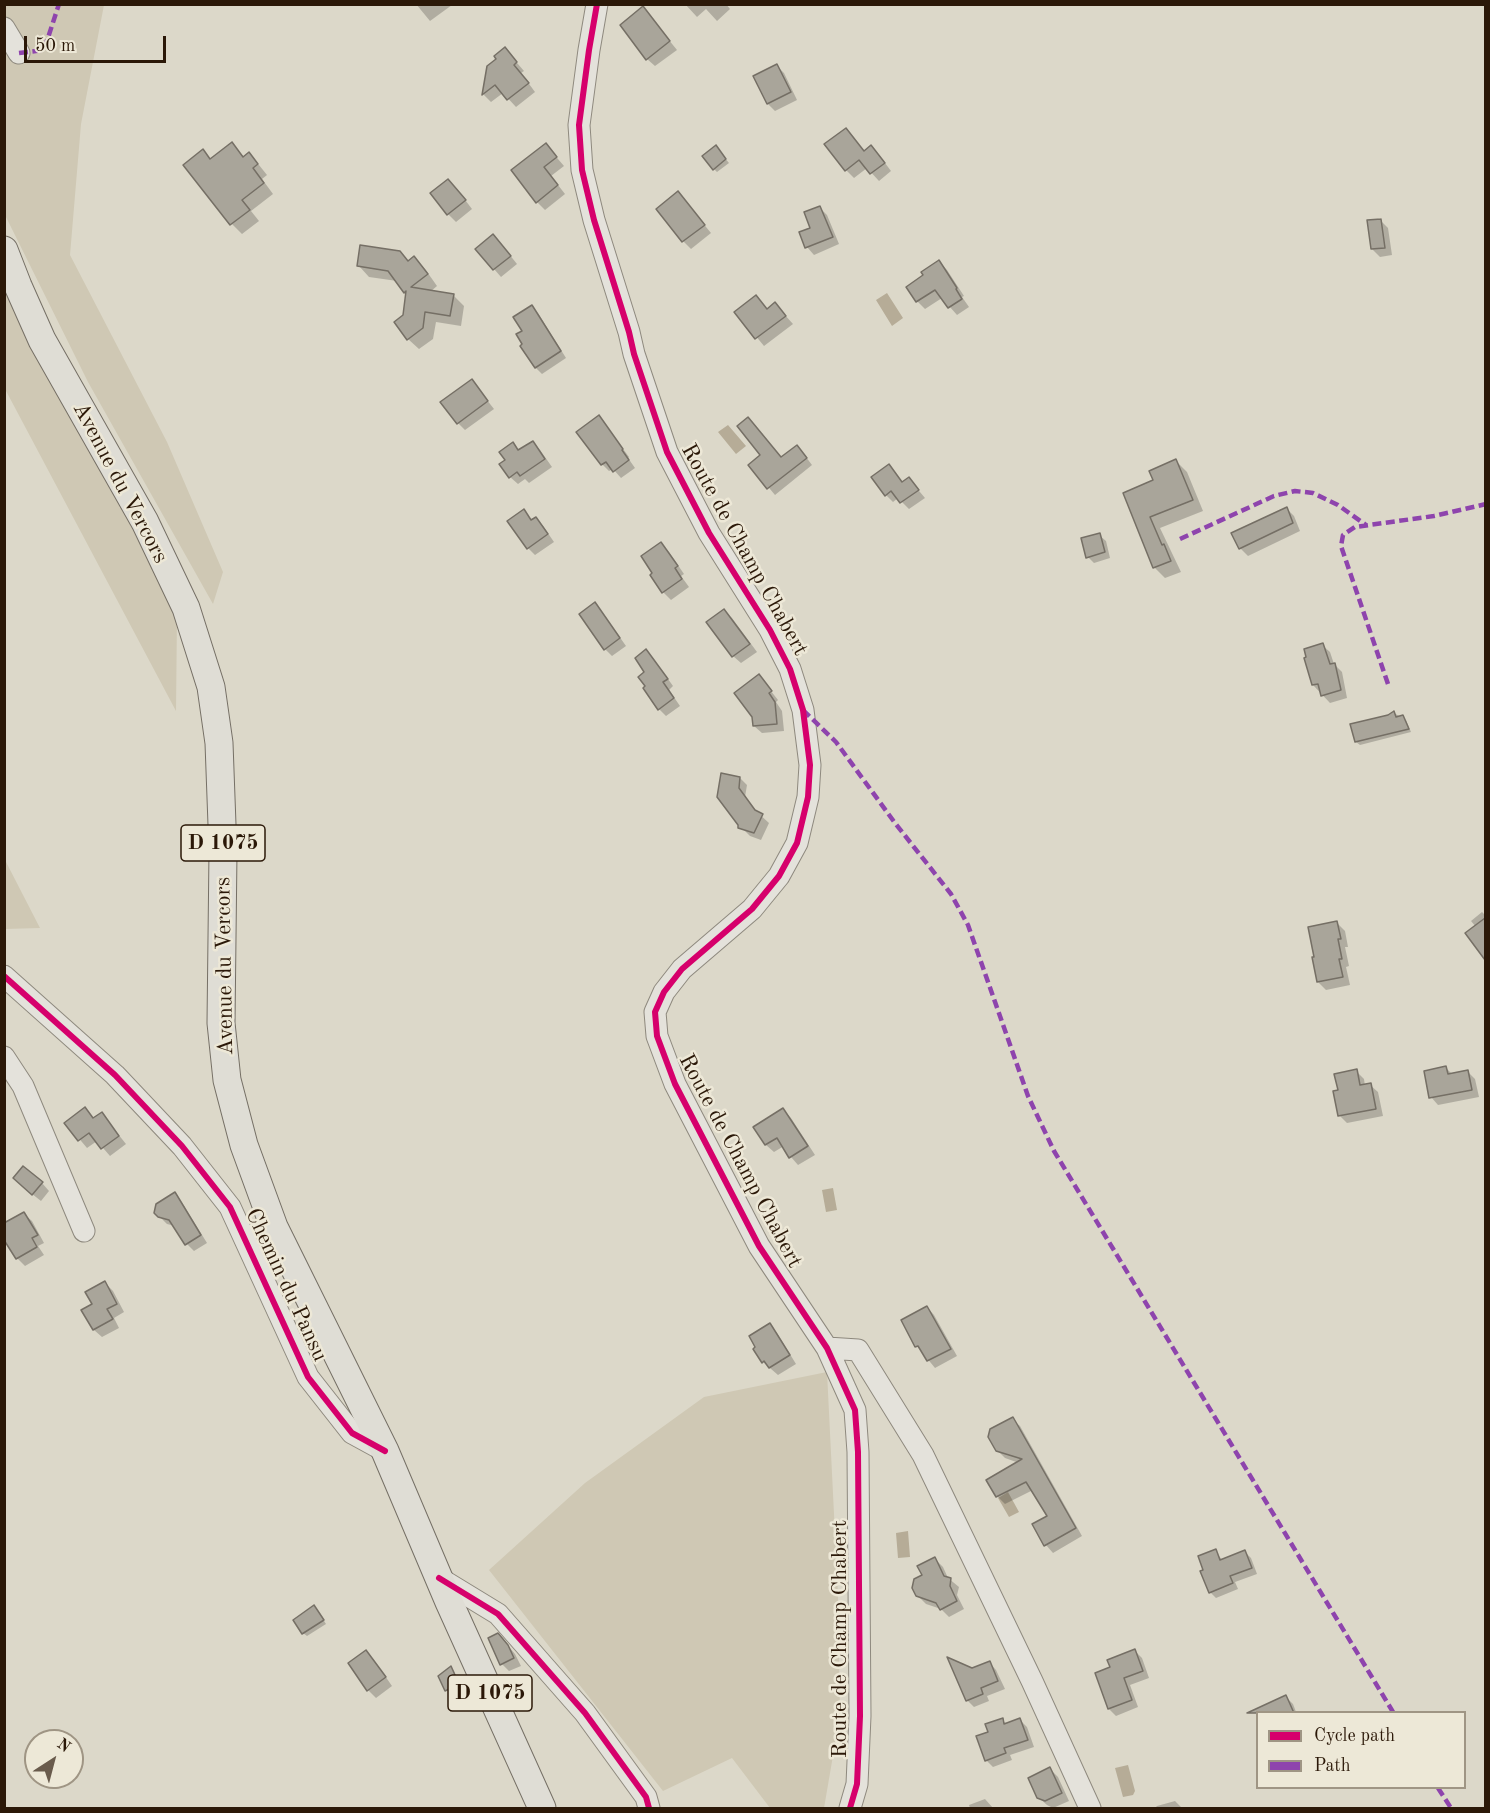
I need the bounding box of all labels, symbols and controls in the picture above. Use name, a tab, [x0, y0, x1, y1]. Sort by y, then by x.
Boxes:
scale bar	[27, 24, 170, 62]
text: 50 m	[35, 37, 75, 55]
street label: Avenue du Vercors	[66, 398, 174, 568]
street label: Route de Champ Chabert	[675, 439, 813, 661]
road number: D 1075	[181, 825, 265, 861]
street label: Avenue du Vercors	[210, 877, 240, 1055]
street label: Route de Champ Chabert	[672, 1050, 808, 1272]
street label: Chemin du Pansu	[239, 1204, 333, 1366]
street label: Route de Champ Chabert	[827, 1520, 853, 1758]
road number: D 1075	[448, 1675, 532, 1711]
legend	[1256, 1711, 1466, 1789]
text: Cycle path	[1314, 1727, 1395, 1745]
north arrow	[24, 1729, 84, 1789]
text: N	[54, 1736, 73, 1756]
text: Path	[1314, 1757, 1350, 1775]

